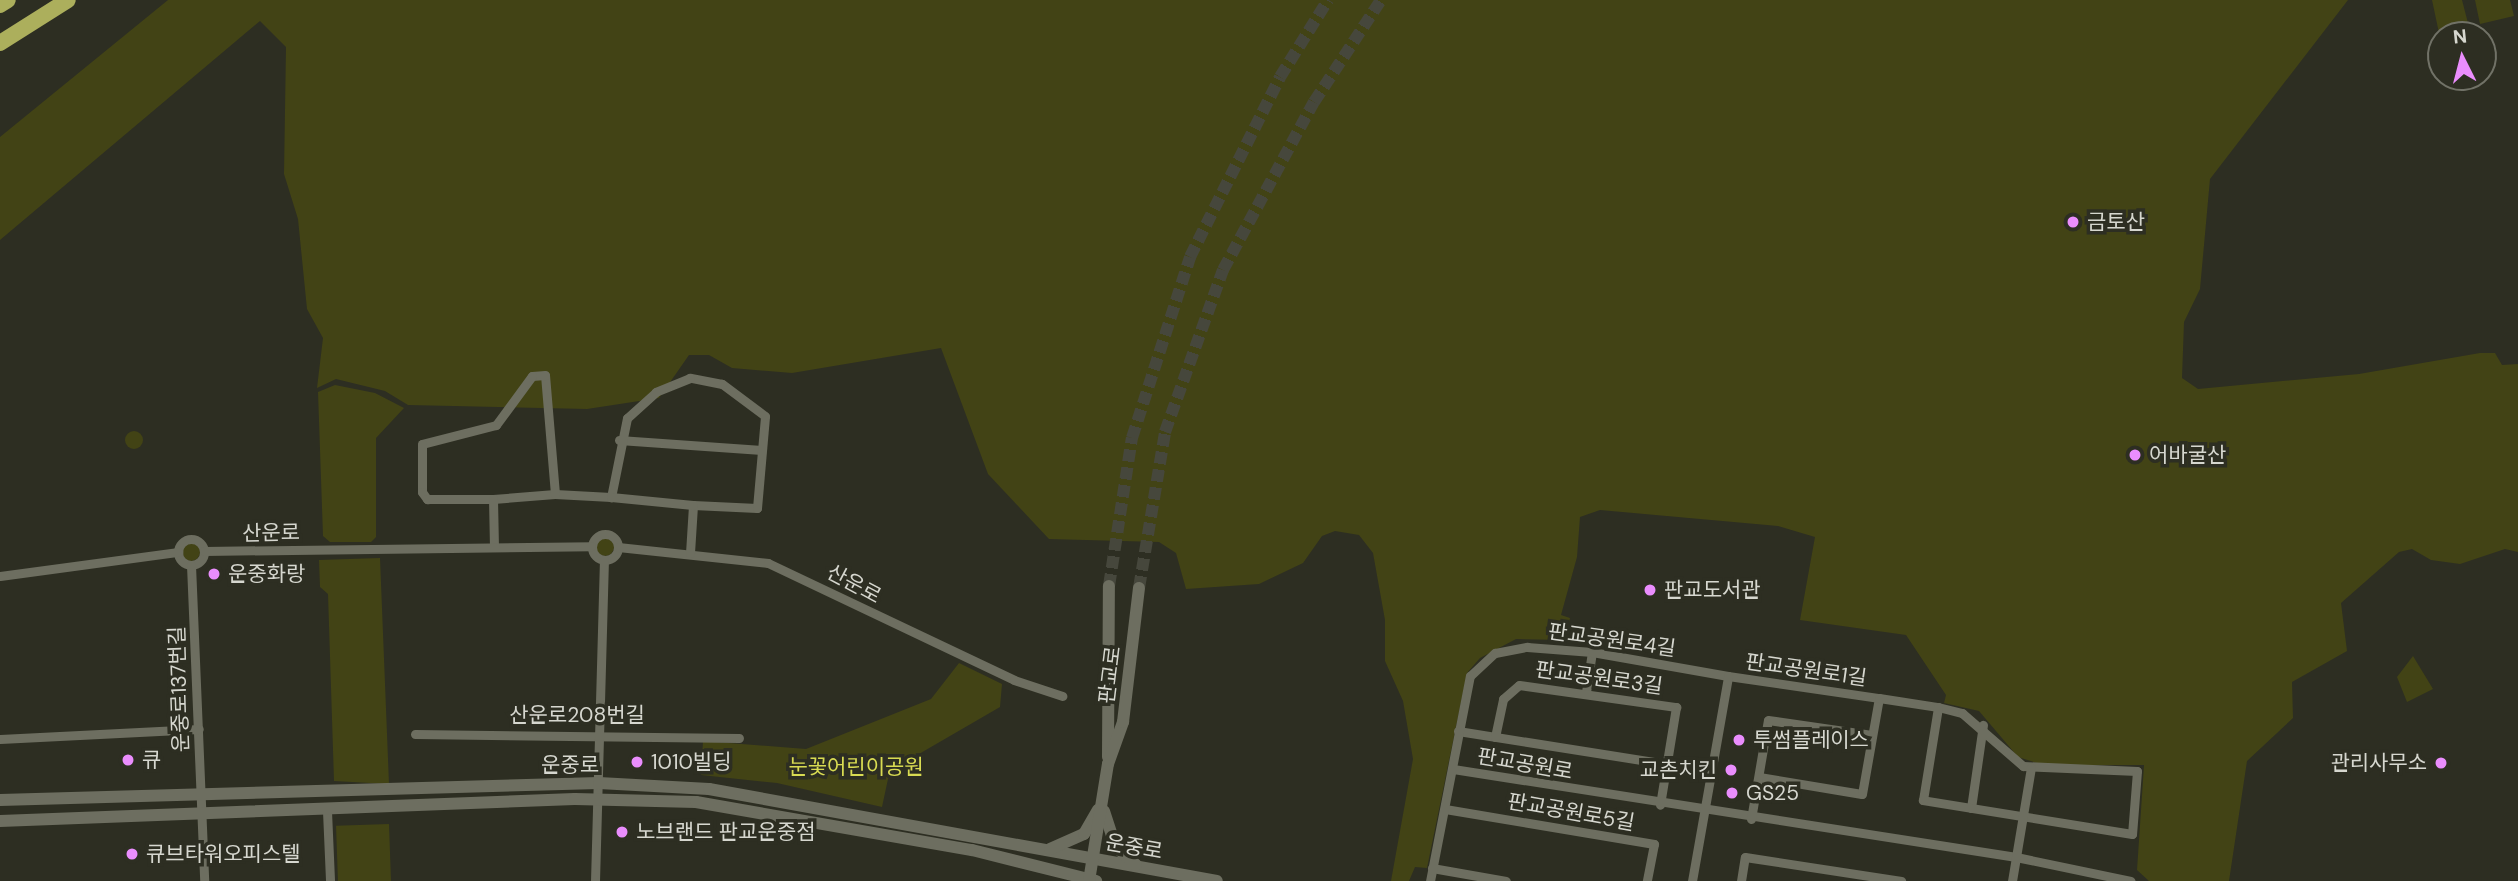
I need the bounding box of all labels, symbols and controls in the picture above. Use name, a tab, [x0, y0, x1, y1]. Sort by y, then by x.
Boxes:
north arrow	[2427, 21, 2497, 91]
text: N	[2452, 23, 2468, 50]
place label: 금토산	[2087, 209, 2145, 235]
marker: 금토산	[2065, 214, 2081, 230]
place label: 어바굴산	[2149, 442, 2226, 468]
marker: 어바굴산	[2127, 447, 2143, 463]
street label: 산운로	[242, 520, 300, 546]
street label: 산운로	[822, 559, 886, 609]
place label: 운중화랑	[228, 561, 305, 587]
marker: 운중화랑	[206, 566, 222, 582]
place label: 판교도서관	[1664, 577, 1761, 603]
marker: 판교도서관	[1642, 582, 1658, 598]
street label: 판교공원로4길	[1547, 619, 1677, 661]
street label: 운중로137번길	[164, 625, 194, 753]
street label: 판교로	[1094, 645, 1126, 705]
street label: 판교공원로1길	[1744, 649, 1868, 691]
street label: 판교공원로3길	[1534, 657, 1664, 699]
street label: 산운로208번길	[509, 702, 645, 728]
place label: 투썸플레이스	[1753, 727, 1869, 753]
marker: 투썸플레이스	[1731, 732, 1747, 748]
street label: 판교공원로	[1475, 743, 1575, 785]
place label: 큐	[142, 747, 161, 773]
place label: 1010빌딩	[651, 749, 731, 775]
place label: 관리사무소	[2330, 750, 2427, 776]
marker: 큐	[120, 752, 136, 768]
street label: 운중로	[541, 752, 599, 778]
marker: 1010빌딩	[629, 754, 645, 770]
park label: 눈꽃어린이공원	[788, 754, 924, 780]
marker: 관리사무소	[2433, 755, 2449, 771]
place label: 교촌치킨	[1640, 757, 1717, 783]
marker: 교촌치킨	[1723, 762, 1739, 778]
place label: GS25	[1746, 780, 1799, 806]
marker: GS25	[1724, 785, 1740, 801]
street label: 판교공원로5길	[1505, 788, 1637, 836]
place label: 노브랜드 판교운중점	[636, 819, 815, 845]
marker: 노브랜드 판교운중점	[614, 824, 630, 840]
street label: 운중로	[1103, 830, 1165, 864]
place label: 큐브타워오피스텔	[146, 841, 301, 867]
marker: 큐브타워오피스텔	[124, 846, 140, 862]

